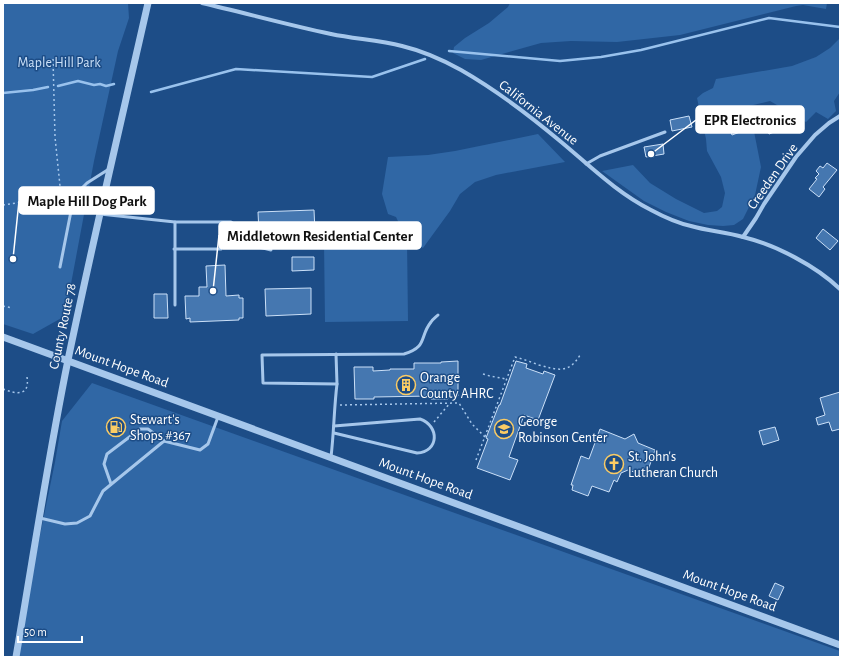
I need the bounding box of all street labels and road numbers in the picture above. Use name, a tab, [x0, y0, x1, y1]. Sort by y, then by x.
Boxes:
street label: California Avenue	[496, 78, 581, 148]
street label: Creeden Drive	[745, 141, 801, 212]
street label: County Route 78	[47, 282, 79, 371]
street label: Mount Hope Road	[73, 344, 170, 390]
street label: Mount Hope Road	[377, 456, 474, 502]
street label: Mount Hope Road	[681, 568, 778, 614]

